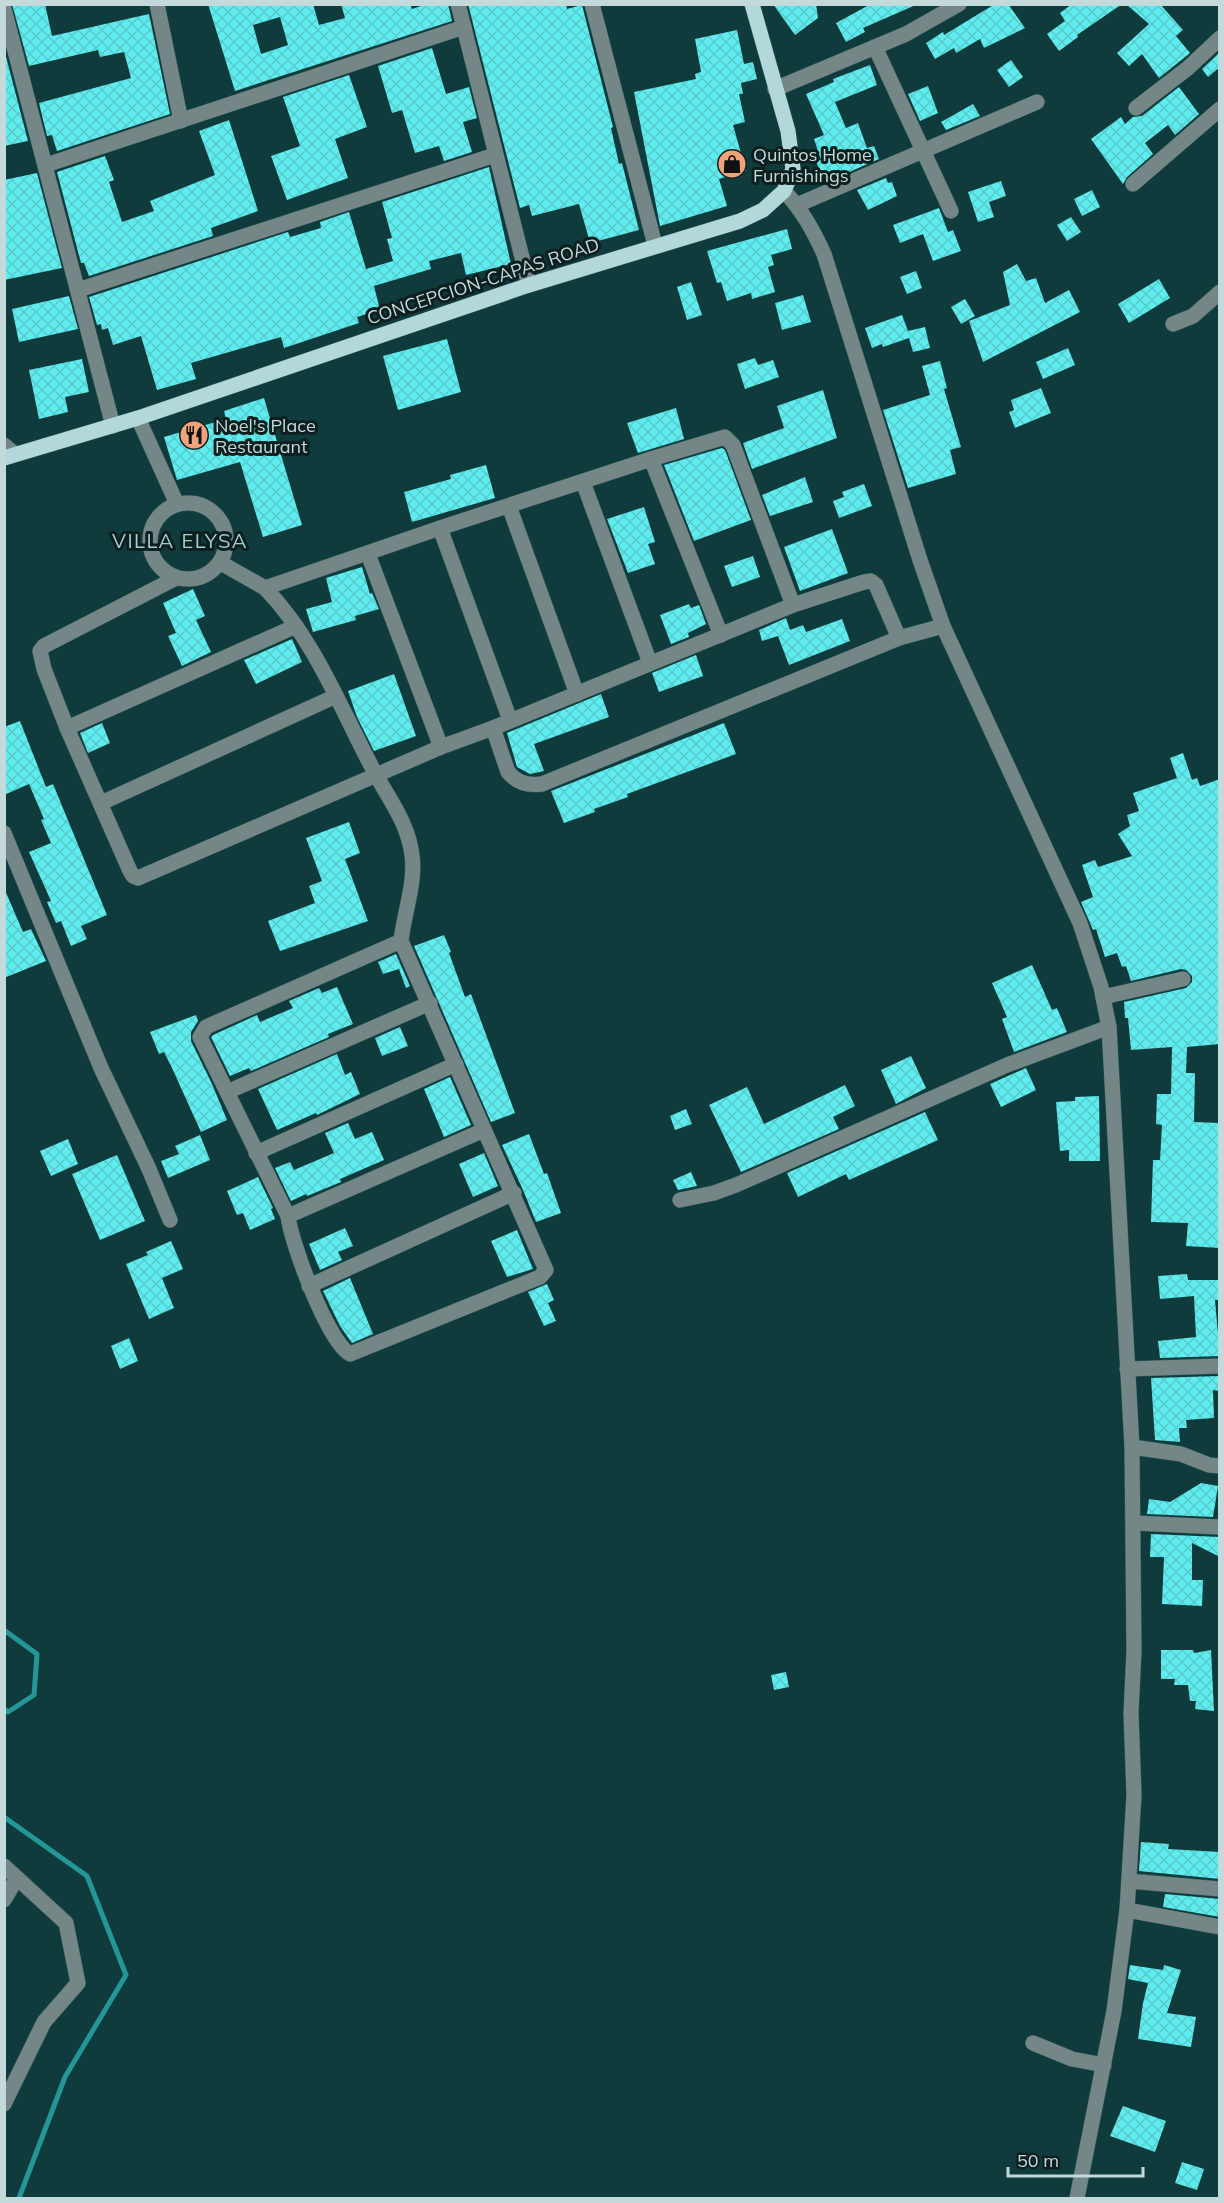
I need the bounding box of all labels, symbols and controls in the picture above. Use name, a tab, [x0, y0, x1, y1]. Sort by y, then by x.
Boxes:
place label: Quintos Home Furnishings	[753, 143, 872, 187]
shop icon: Quintos Home Furnishings	[716, 148, 748, 180]
street label: CONCEPCION-CAPAS ROAD	[364, 232, 602, 330]
place label: Noel's Place Restaurant	[215, 414, 316, 458]
restaurant icon: Noel's Place Restaurant	[178, 419, 210, 451]
district label: VILLA ELYSA	[112, 528, 248, 553]
scale bar	[1008, 2140, 1143, 2178]
text: 50 m	[1017, 2149, 1059, 2172]

